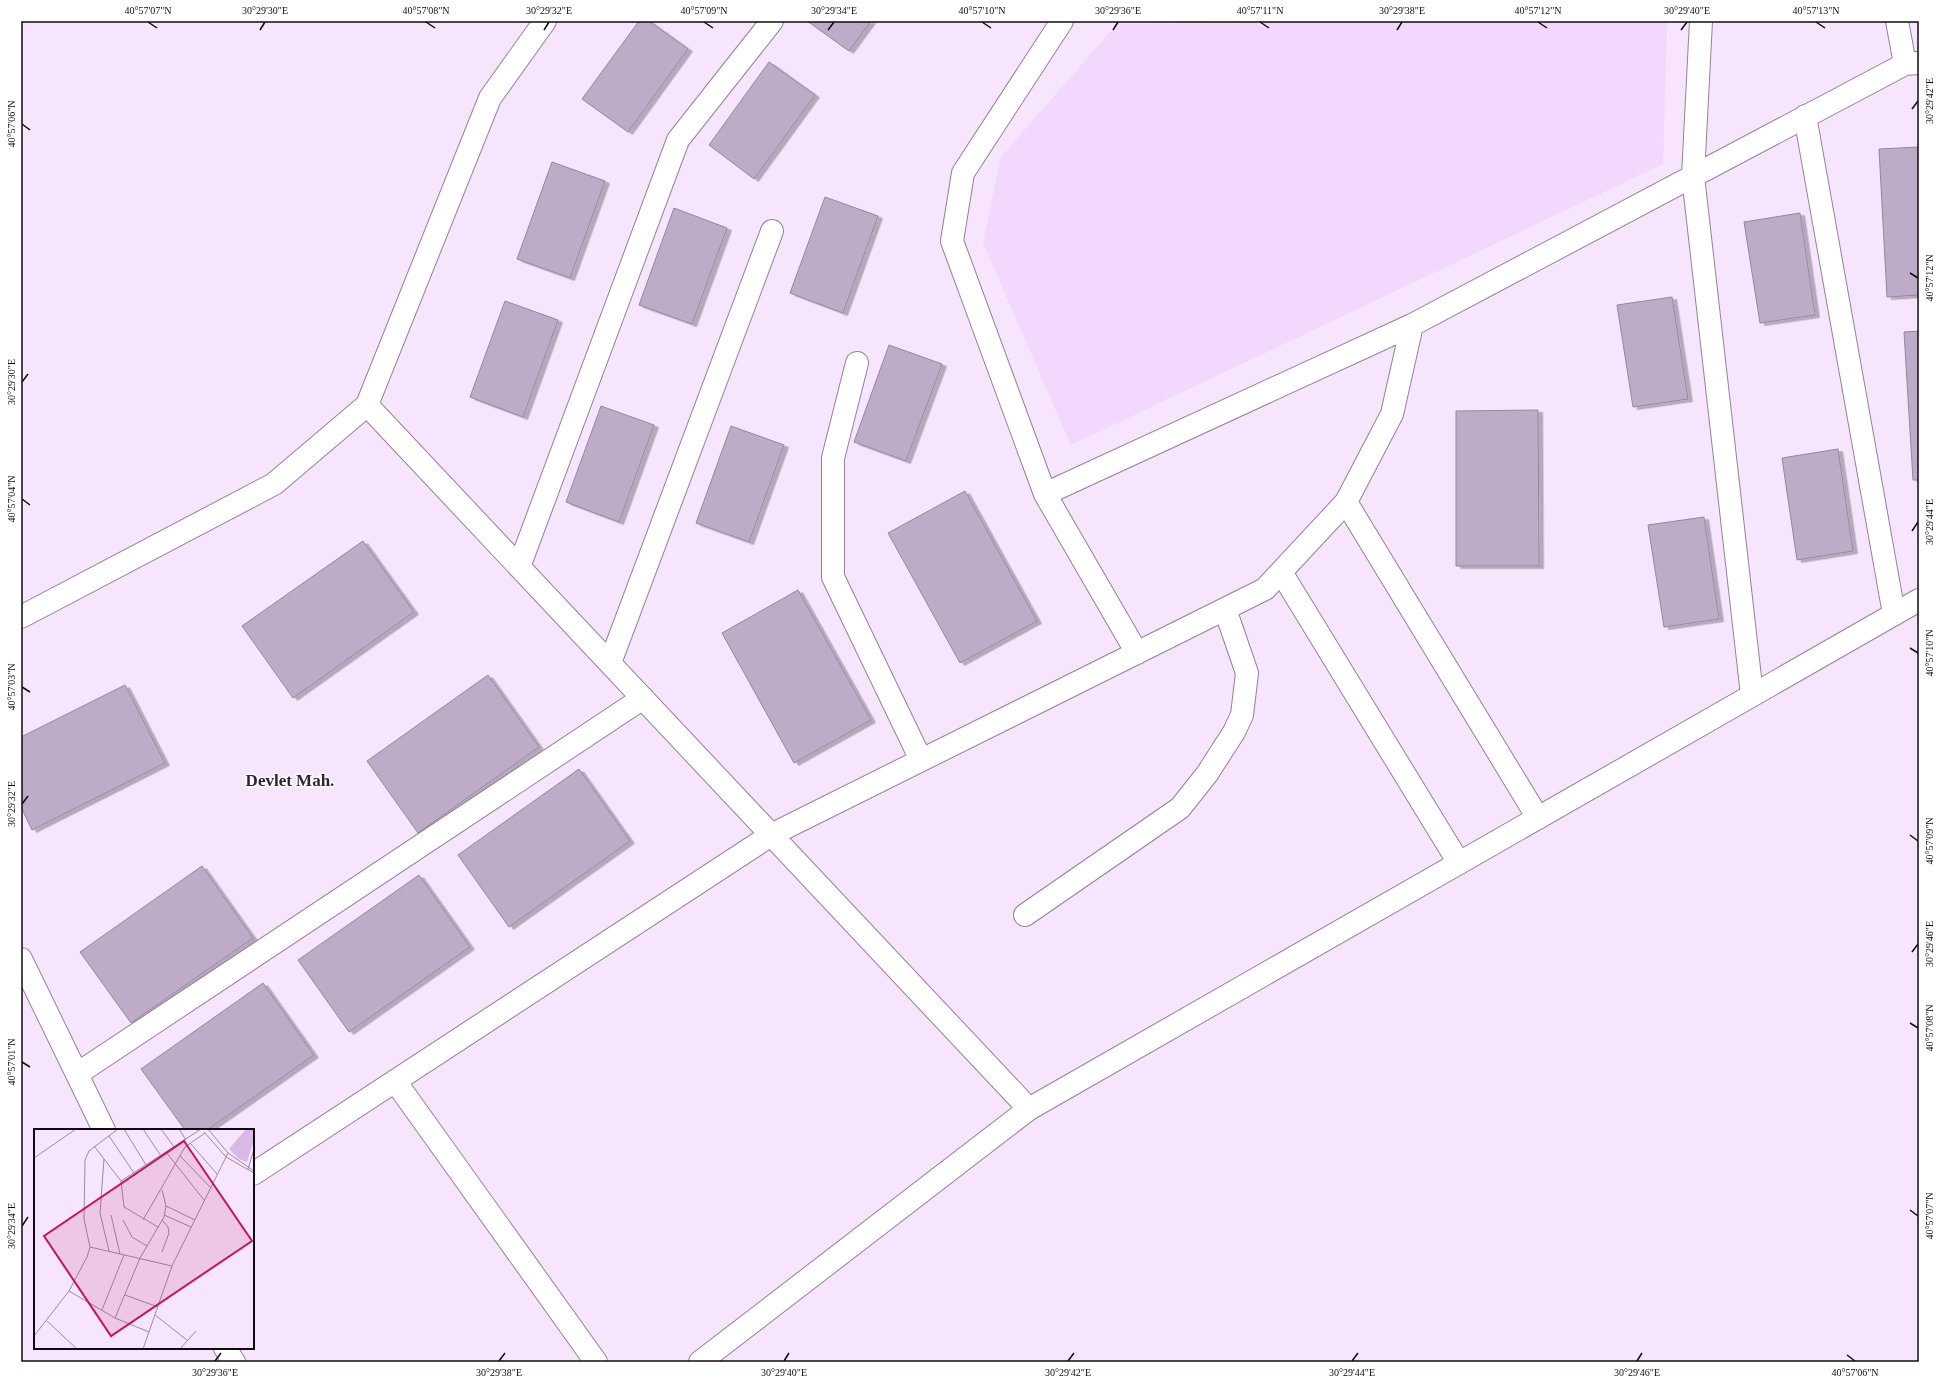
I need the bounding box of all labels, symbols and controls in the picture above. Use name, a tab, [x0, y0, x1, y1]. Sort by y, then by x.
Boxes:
text: 40°57'07"N	[124, 5, 172, 16]
text: 30°29'30"E	[242, 5, 288, 16]
text: 40°57'08"N	[402, 5, 450, 16]
text: 30°29'32"E	[526, 5, 572, 16]
text: 40°57'09"N	[680, 5, 728, 16]
text: 30°29'34"E	[811, 5, 857, 16]
text: 40°57'10"N	[958, 5, 1006, 16]
text: 30°29'36"E	[1095, 5, 1141, 16]
text: 40°57'11"N	[1237, 5, 1283, 16]
text: 30°29'38"E	[1379, 5, 1425, 16]
text: 40°57'12"N	[1514, 5, 1562, 16]
text: 30°29'40"E	[1664, 5, 1710, 16]
text: 40°57'13"N	[1792, 5, 1840, 16]
text: 30°29'42"E	[1924, 78, 1935, 124]
text: 40°57'06"N	[6, 100, 17, 148]
text: 40°57'12"N	[1924, 254, 1935, 302]
text: 30°29'30"E	[6, 359, 17, 405]
text: 40°57'04"N	[6, 475, 17, 523]
text: 30°29'44"E	[1924, 499, 1935, 545]
text: 40°57'10"N	[1924, 629, 1935, 677]
text: 40°57'03"N	[6, 663, 17, 711]
district label: Devlet Mah.	[246, 771, 334, 790]
text: 30°29'32"E	[6, 781, 17, 827]
text: 40°57'09"N	[1924, 817, 1935, 865]
text: 30°29'46"E	[1924, 921, 1935, 967]
text: 40°57'08"N	[1924, 1004, 1935, 1052]
text: 40°57'01"N	[6, 1038, 17, 1086]
inset map	[34, 1129, 254, 1349]
text: 40°57'07"N	[1924, 1192, 1935, 1240]
text: 30°29'34"E	[6, 1203, 17, 1249]
text: 30°29'36"E	[192, 1367, 238, 1378]
text: 30°29'38"E	[476, 1367, 522, 1378]
text: 30°29'40"E	[761, 1367, 807, 1378]
text: 30°29'42"E	[1045, 1367, 1091, 1378]
text: 30°29'44"E	[1329, 1367, 1375, 1378]
text: 30°29'46"E	[1614, 1367, 1660, 1378]
text: 40°57'06"N	[1831, 1367, 1879, 1378]

